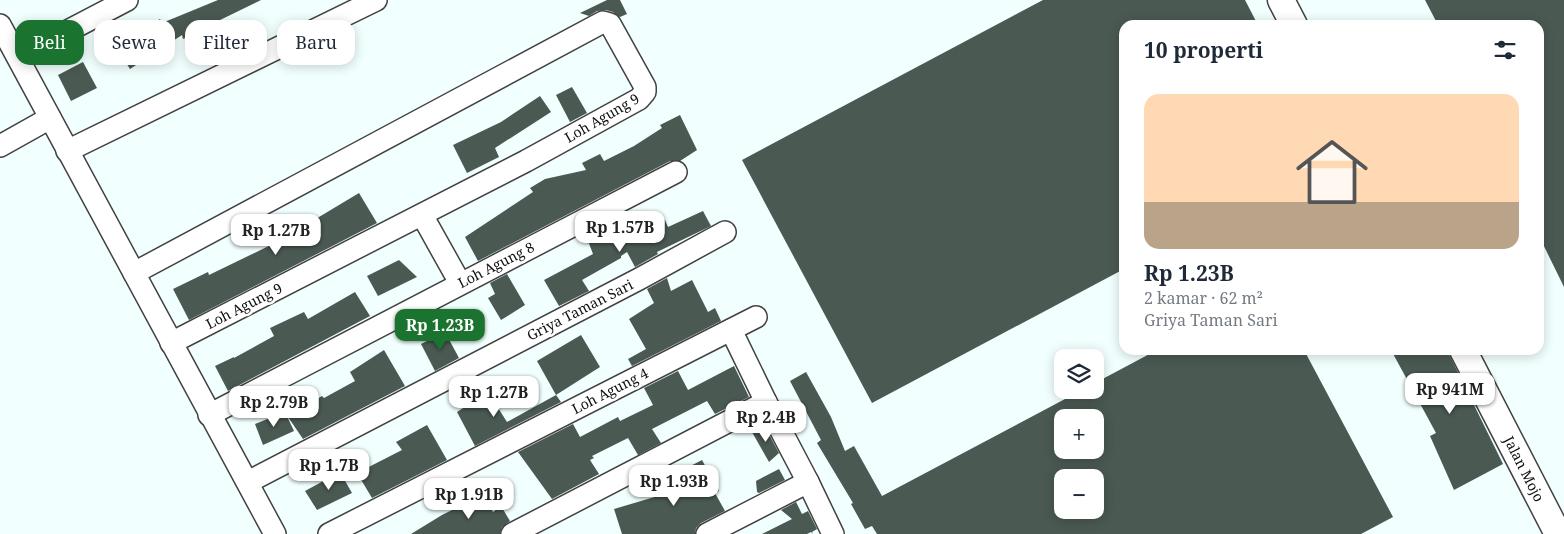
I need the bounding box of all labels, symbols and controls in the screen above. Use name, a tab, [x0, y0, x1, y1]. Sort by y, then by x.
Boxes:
chip: Beli	[15, 20, 84, 65]
chip: Sewa	[94, 20, 175, 65]
chip: Filter	[185, 20, 267, 65]
chip: Baru	[277, 20, 355, 65]
text: 10 properti	[1144, 36, 1263, 64]
icon: filters	[1491, 36, 1519, 64]
street label: Loh Agung 9	[561, 88, 643, 147]
icon: home	[1287, 127, 1377, 217]
pin: Rp 1.57B	[568, 210, 672, 253]
pin: Rp 1.27B	[224, 214, 328, 256]
text: Rp 1.57B	[586, 216, 654, 238]
text: Rp 1.27B	[242, 219, 310, 241]
street label: Loh Agung 8	[454, 237, 537, 292]
text: Rp 1.23B	[1144, 259, 1234, 287]
street label: Griya Taman Sari	[523, 274, 637, 345]
street label: Loh Agung 9	[202, 278, 285, 333]
text: 2 kamar · 62 m²	[1144, 287, 1263, 309]
pin: Rp 1.23B	[388, 308, 492, 351]
text: Griya Taman Sari	[1144, 309, 1278, 331]
text: Rp 1.23B	[406, 314, 474, 336]
map controls	[1054, 349, 1104, 519]
button: layers	[1054, 349, 1104, 399]
street label: Loh Agung 4	[568, 363, 651, 418]
pin: Rp 941M	[1404, 372, 1496, 415]
pin: Rp 1.27B	[442, 376, 546, 418]
text: Rp 941M	[1416, 378, 1484, 400]
text: Rp 1.27B	[460, 381, 528, 403]
pin: Rp 2.79B	[222, 386, 326, 428]
text: Rp 2.79B	[240, 391, 308, 413]
pin: Rp 2.4B	[720, 400, 812, 443]
text: Rp 2.4B	[736, 406, 796, 428]
button: +	[1054, 409, 1104, 459]
street label: Jalan Mojo	[1499, 432, 1549, 505]
pin: Rp 1.7B	[283, 448, 375, 491]
text: Rp 1.7B	[299, 454, 359, 476]
pin: Rp 1.93B	[622, 464, 726, 507]
button: −	[1054, 469, 1104, 519]
text: Rp 1.93B	[640, 470, 708, 492]
pin: Rp 1.91B	[417, 478, 521, 520]
text: Rp 1.91B	[435, 483, 503, 505]

